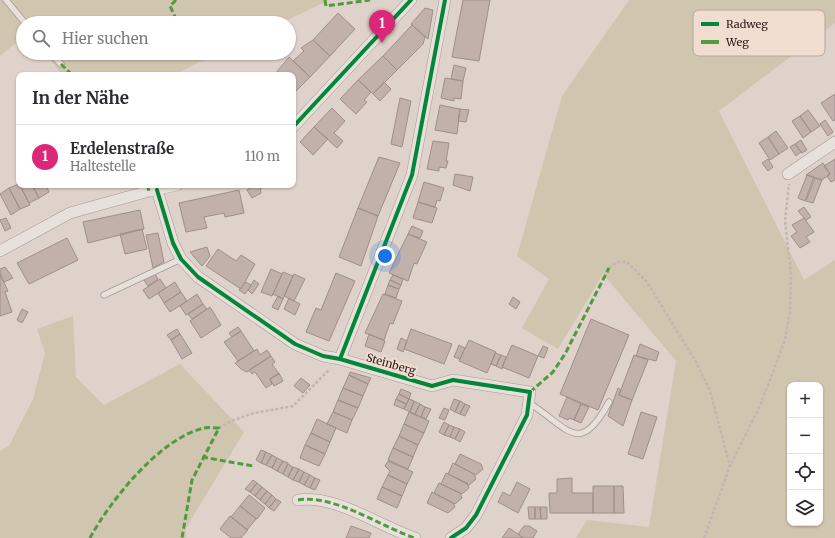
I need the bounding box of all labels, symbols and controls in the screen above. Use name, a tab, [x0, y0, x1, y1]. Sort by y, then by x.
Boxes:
pin: 1	[369, 10, 395, 43]
legend	[693, 10, 825, 56]
search box	[16, 16, 296, 60]
text: Radweg	[726, 17, 768, 31]
icon: search	[30, 27, 52, 49]
text: Hier suchen	[62, 29, 149, 48]
text: Weg	[725, 35, 749, 49]
text: In der Nähe	[32, 87, 129, 109]
text: Erdelenstraße	[70, 139, 174, 158]
text: 1	[42, 148, 48, 165]
text: 110 m	[245, 148, 280, 165]
text: Haltestelle	[70, 158, 136, 175]
your location	[375, 246, 395, 266]
street label: Steinberg	[365, 350, 418, 378]
map controls	[787, 382, 823, 526]
button: +	[787, 382, 823, 418]
button: −	[787, 418, 823, 454]
button: locate	[787, 454, 823, 490]
button: layers	[787, 490, 823, 526]

